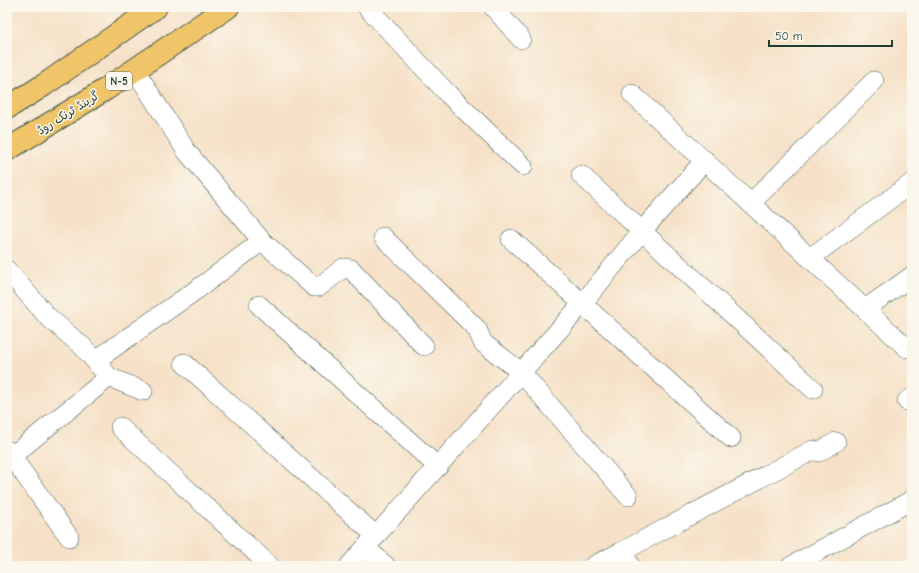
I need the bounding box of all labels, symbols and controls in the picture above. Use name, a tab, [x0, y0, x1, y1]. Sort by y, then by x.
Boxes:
scale bar	[769, 22, 892, 48]
text: 50 m	[775, 29, 803, 43]
road number: N-5	[106, 72, 132, 90]
street label: گرینڈ ٹرنک روڈ	[34, 88, 102, 138]

